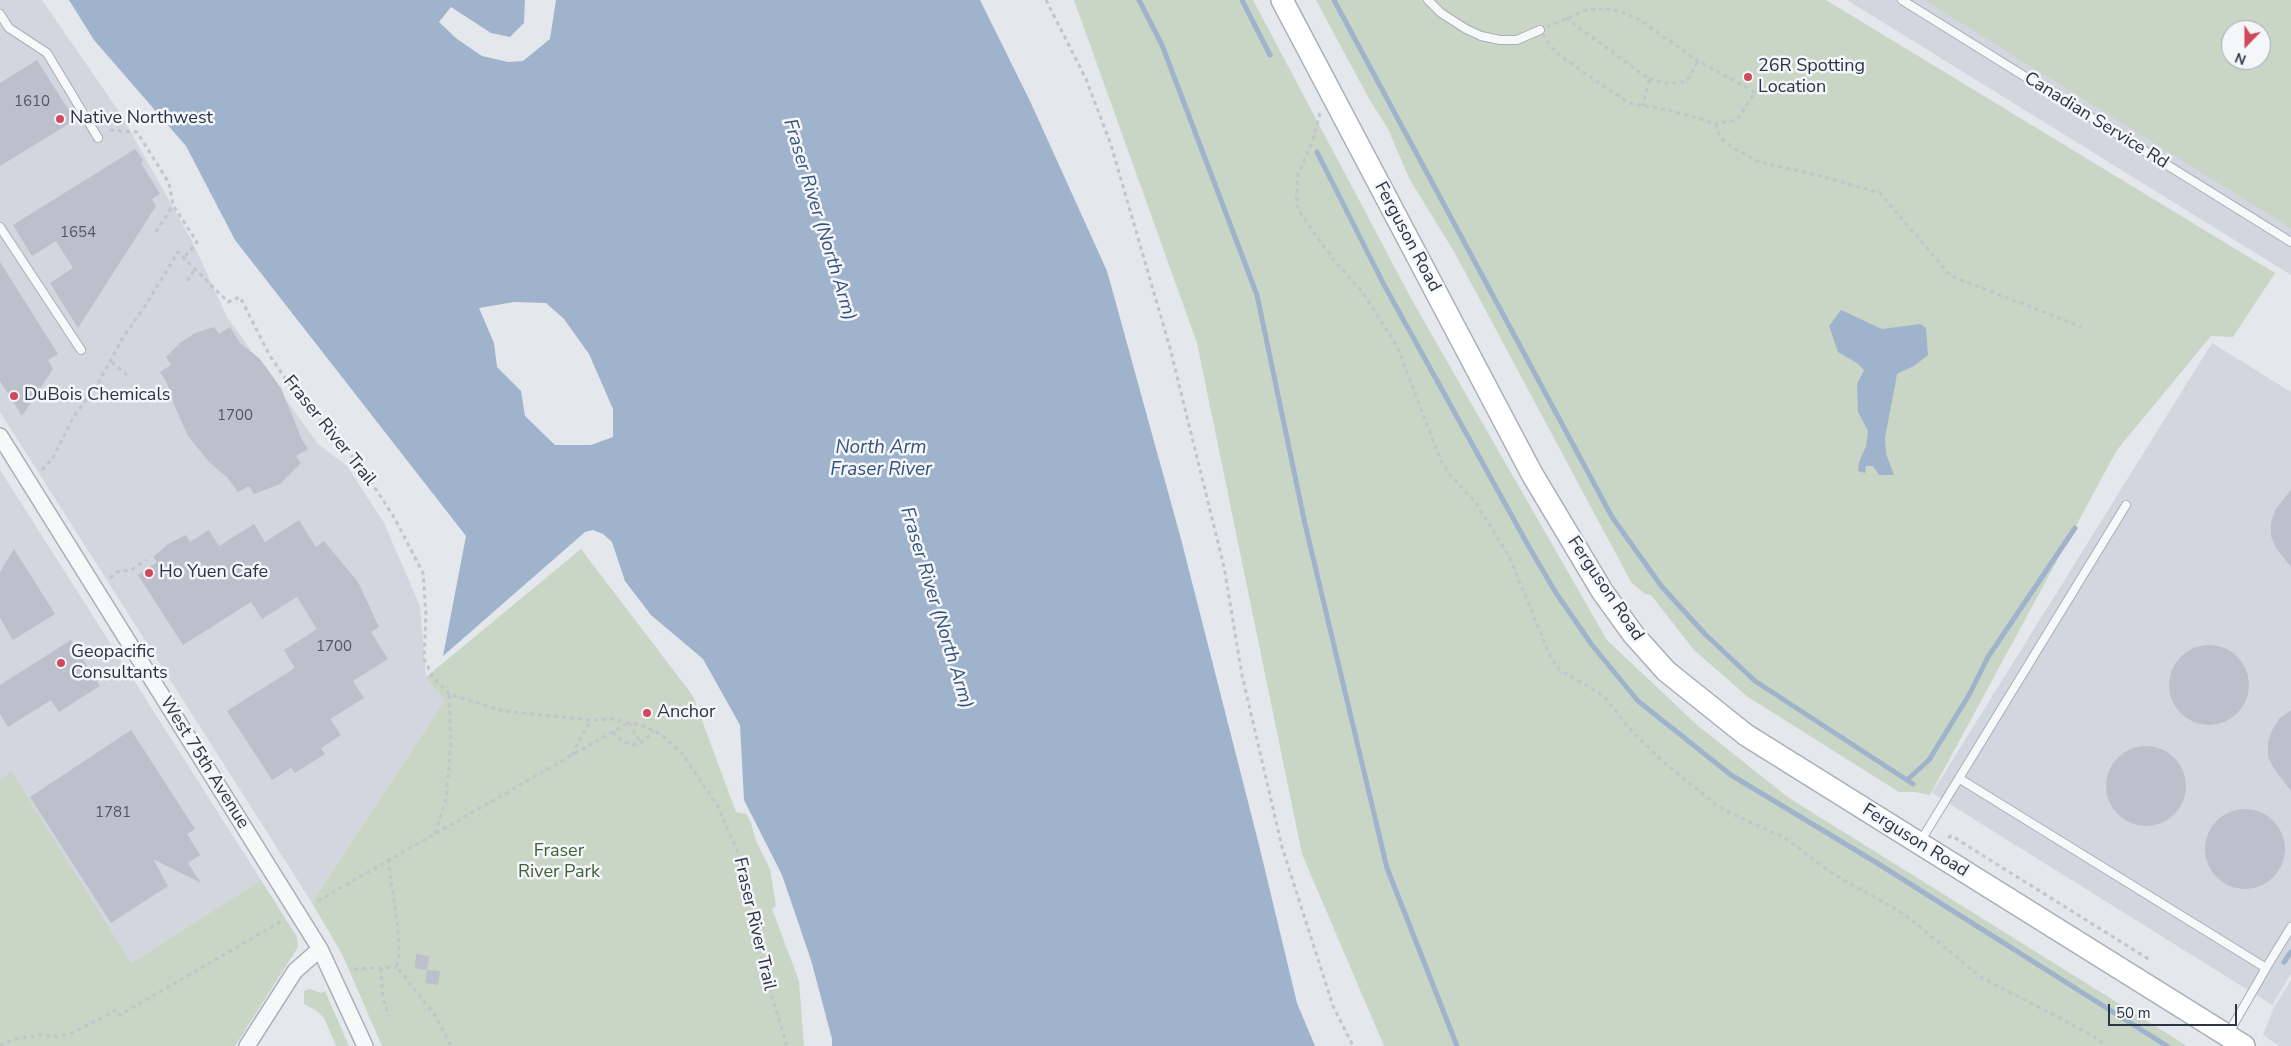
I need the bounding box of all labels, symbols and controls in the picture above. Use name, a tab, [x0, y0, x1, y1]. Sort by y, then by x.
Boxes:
north arrow	[2221, 20, 2271, 70]
text: N	[2232, 48, 2249, 69]
place label: 26R Spotting Location	[1758, 56, 1865, 98]
street label: Canadian Service Rd	[2020, 68, 2172, 174]
marker: 26R Spotting Location	[1742, 71, 1754, 83]
house number: 1610	[14, 93, 50, 111]
place label: Native Northwest	[70, 108, 213, 130]
marker: Native Northwest	[54, 113, 66, 125]
water label: Fraser River (North Arm)	[777, 116, 861, 324]
street label: Ferguson Road	[1369, 178, 1445, 296]
house number: 1654	[60, 224, 96, 242]
street label: Fraser River Trail	[278, 371, 380, 491]
place label: DuBois Chemicals	[24, 385, 170, 407]
marker: DuBois Chemicals	[8, 390, 20, 402]
house number: 1700	[217, 407, 253, 425]
water label: North Arm Fraser River	[830, 437, 932, 481]
water label: Fraser River (North Arm)	[894, 504, 978, 712]
street label: Ferguson Road	[1562, 533, 1648, 645]
place label: Ho Yuen Cafe	[159, 562, 268, 584]
marker: Ho Yuen Cafe	[143, 567, 155, 579]
house number: 1700	[316, 638, 352, 656]
place label: Geopacific Consultants	[71, 642, 168, 684]
marker: Geopacific Consultants	[55, 657, 67, 669]
street label: West 75th Avenue	[155, 693, 253, 833]
place label: Anchor	[657, 702, 715, 724]
marker: Anchor	[641, 707, 653, 719]
street label: Ferguson Road	[1858, 800, 1972, 882]
house number: 1781	[95, 804, 131, 822]
park label: Fraser River Park	[518, 841, 600, 884]
street label: Fraser River Trail	[728, 855, 780, 993]
scale bar	[2111, 994, 2240, 1026]
text: 50 m	[2116, 1003, 2151, 1023]

